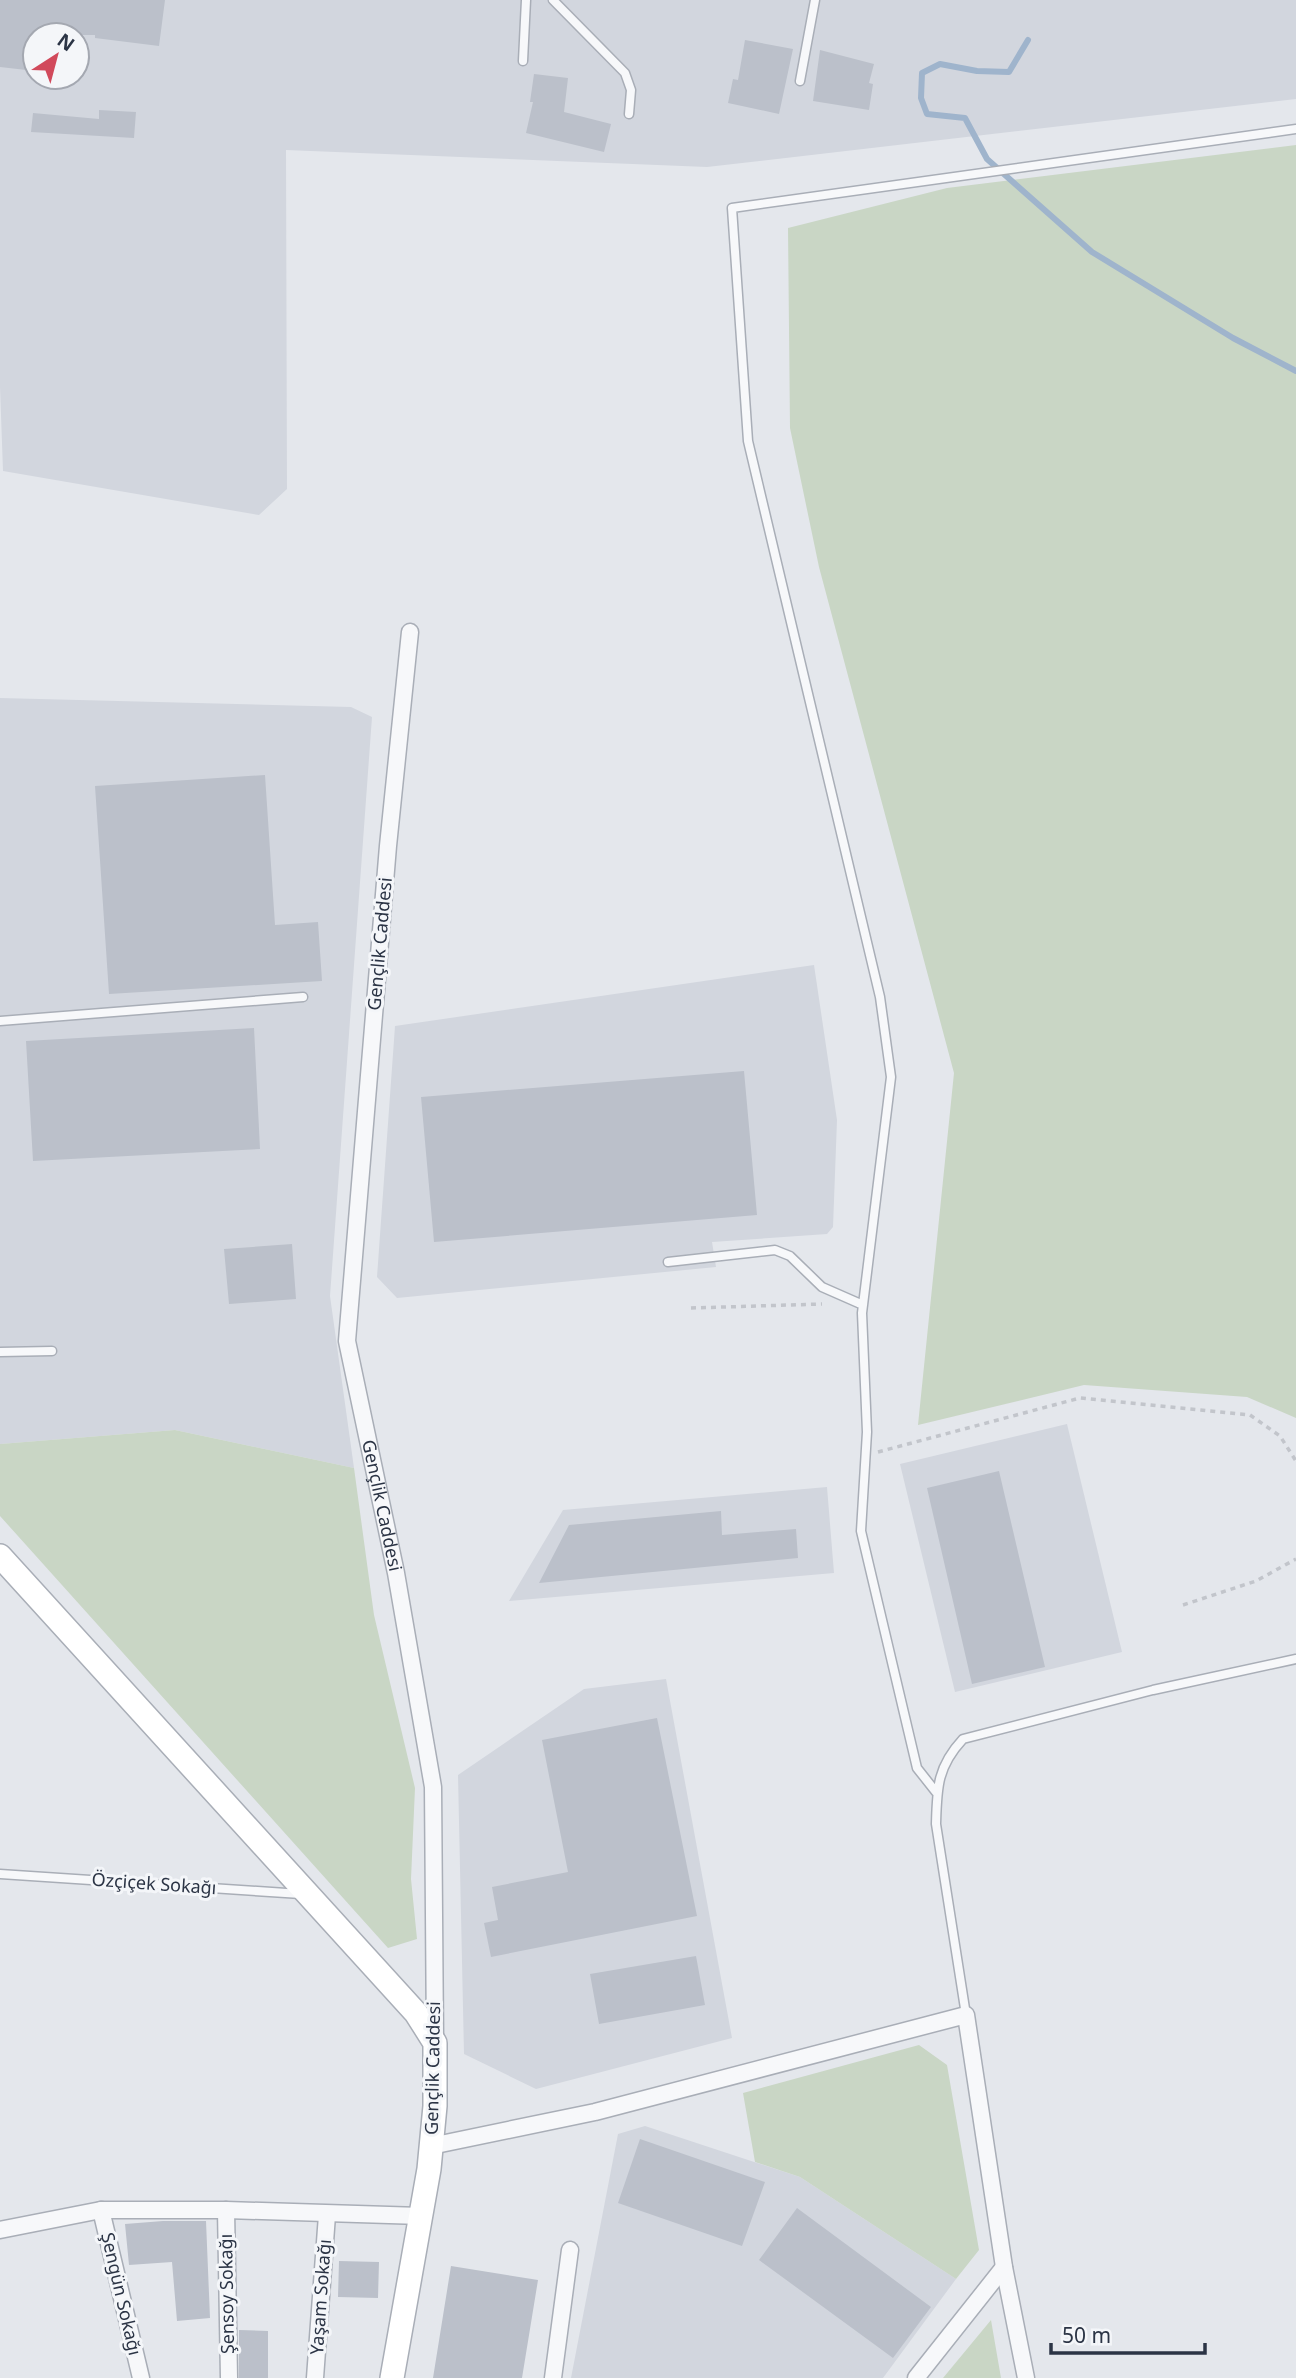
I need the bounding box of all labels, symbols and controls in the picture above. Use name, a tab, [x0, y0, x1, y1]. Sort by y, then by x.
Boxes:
north arrow	[21, 21, 91, 91]
text: N	[52, 27, 80, 57]
street label: Gençlik Caddesi	[361, 876, 397, 1012]
street label: Gençlik Caddesi	[357, 1437, 408, 1573]
street label: Özçiçek Sokağı	[91, 1867, 217, 1899]
street label: Gençlik Caddesi	[419, 2001, 445, 2135]
street label: Şengün Sokağı	[96, 2230, 148, 2358]
street label: Şensoy Sokağı	[213, 2234, 239, 2354]
street label: Yaşam Sokağı	[304, 2238, 336, 2356]
scale bar	[1051, 2312, 1205, 2356]
text: 50 m	[1062, 2321, 1111, 2349]

